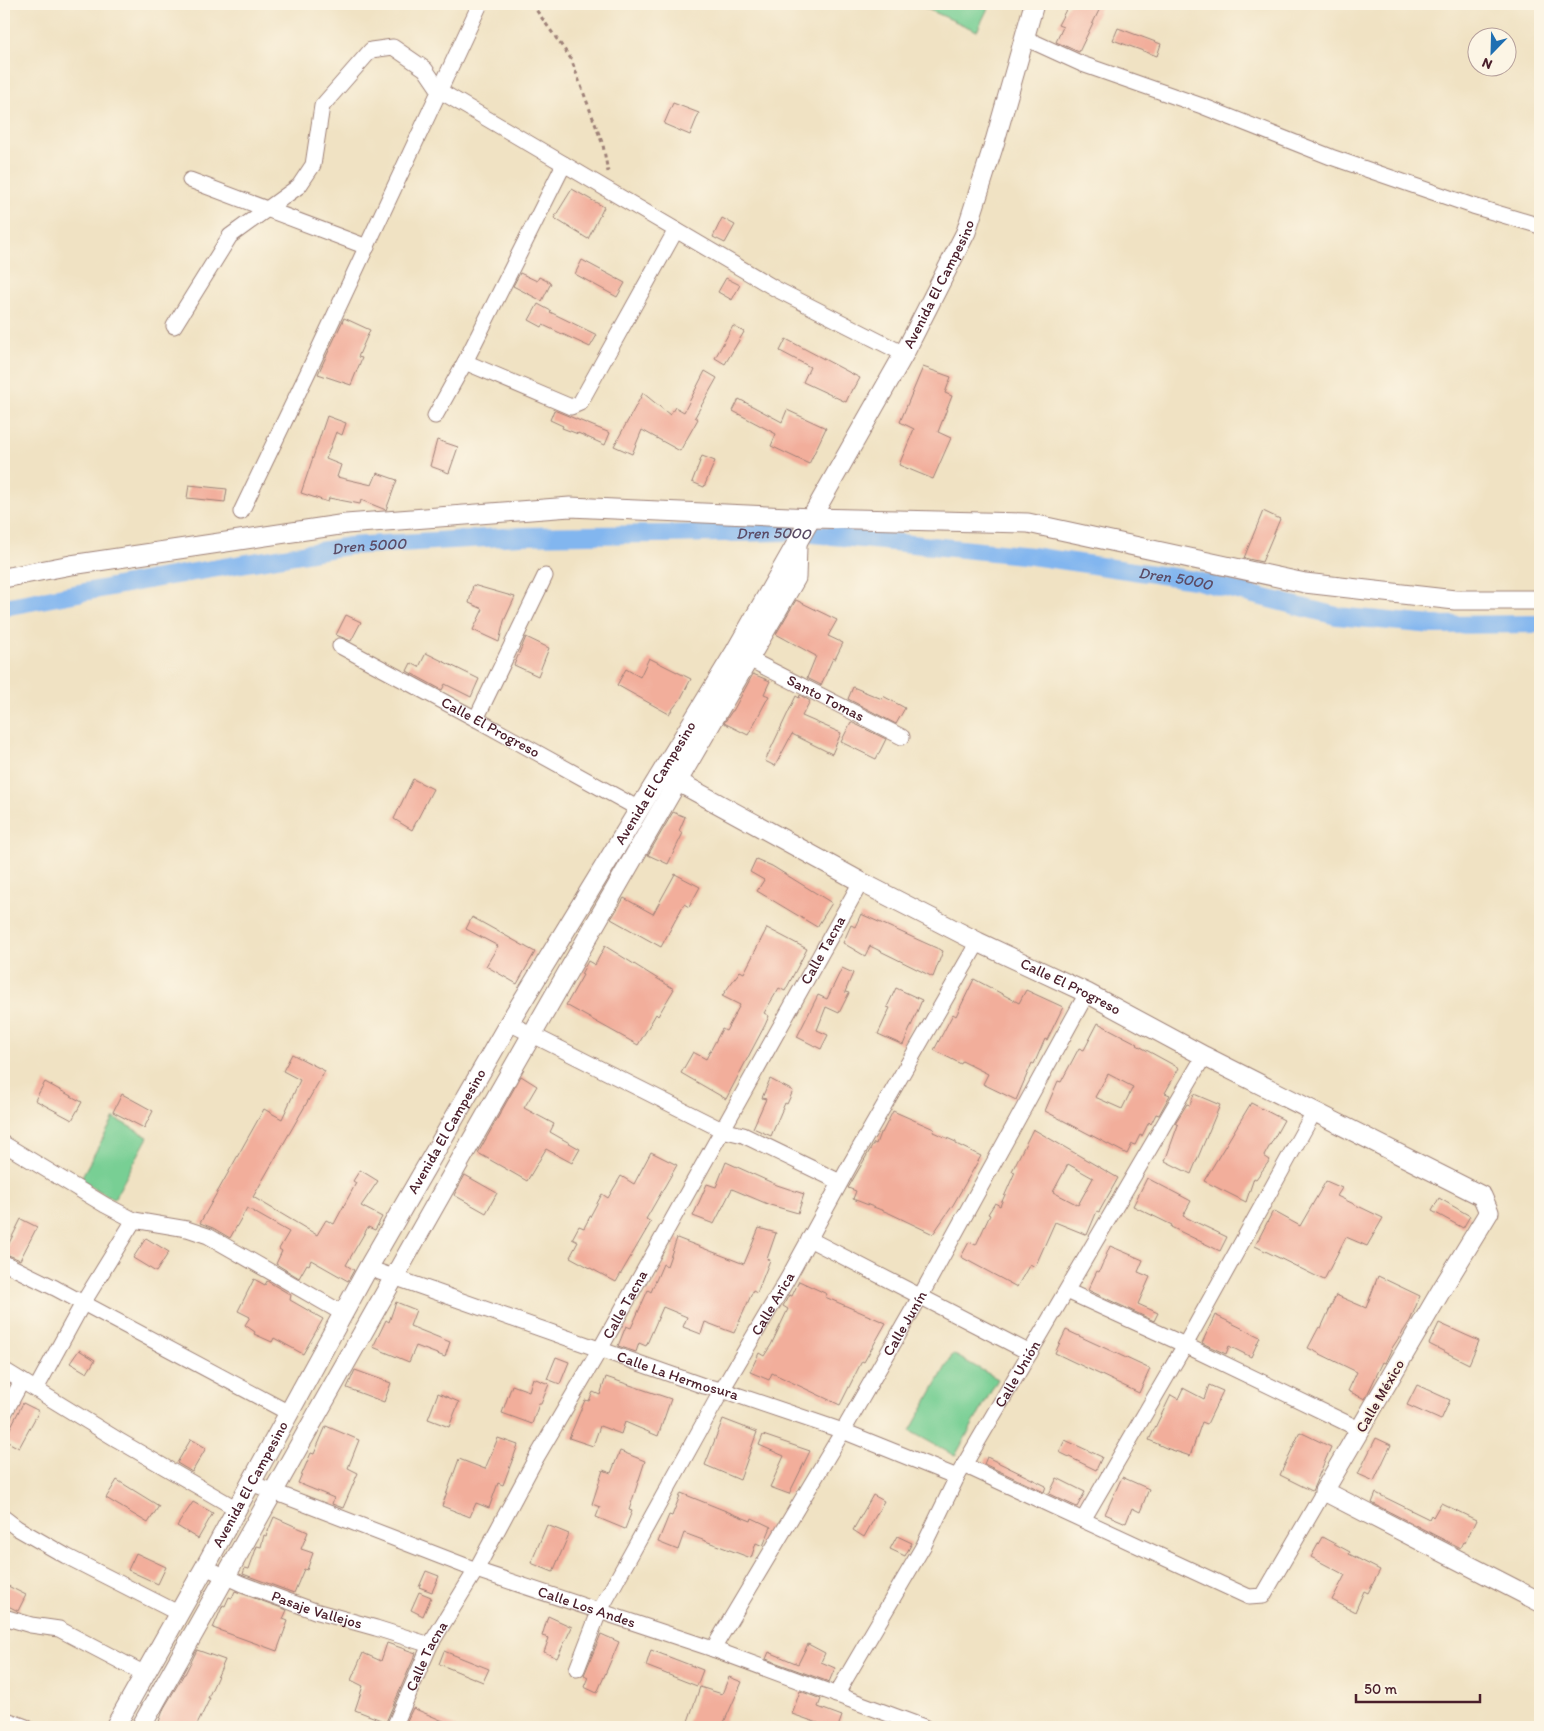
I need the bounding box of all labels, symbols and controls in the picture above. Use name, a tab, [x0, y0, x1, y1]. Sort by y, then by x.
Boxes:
north arrow	[1466, 28, 1516, 78]
text: N	[1479, 54, 1495, 73]
street label: Avenida El Campesino	[899, 218, 978, 351]
water label: Dren 5000	[736, 522, 813, 543]
water label: Dren 5000	[330, 533, 408, 558]
water label: Dren 5000	[1137, 562, 1216, 594]
street label: Santo Tomas	[784, 671, 868, 725]
street label: Calle El Progreso	[438, 693, 543, 761]
street label: Avenida El Campesino	[611, 718, 700, 848]
street label: Calle Tacna	[797, 912, 849, 988]
street label: Calle El Progreso	[1017, 954, 1124, 1019]
street label: Avenida El Campesino	[404, 1065, 490, 1197]
street label: Calle Tacna	[599, 1267, 651, 1342]
street label: Calle Arica	[747, 1269, 799, 1339]
street label: Calle Junín	[879, 1287, 931, 1359]
street label: Calle Unión	[991, 1337, 1044, 1411]
street label: Calle La Hermosura	[614, 1347, 741, 1404]
street label: Calle México	[1352, 1356, 1408, 1436]
street label: Avenida El Campesino	[208, 1418, 292, 1551]
street label: Calle Los Andes	[536, 1582, 638, 1632]
street label: Pasaje Vallejos	[269, 1587, 364, 1633]
street label: Calle Tacna	[402, 1618, 452, 1694]
scale bar	[1356, 1671, 1480, 1703]
text: 50 m	[1364, 1680, 1397, 1698]

